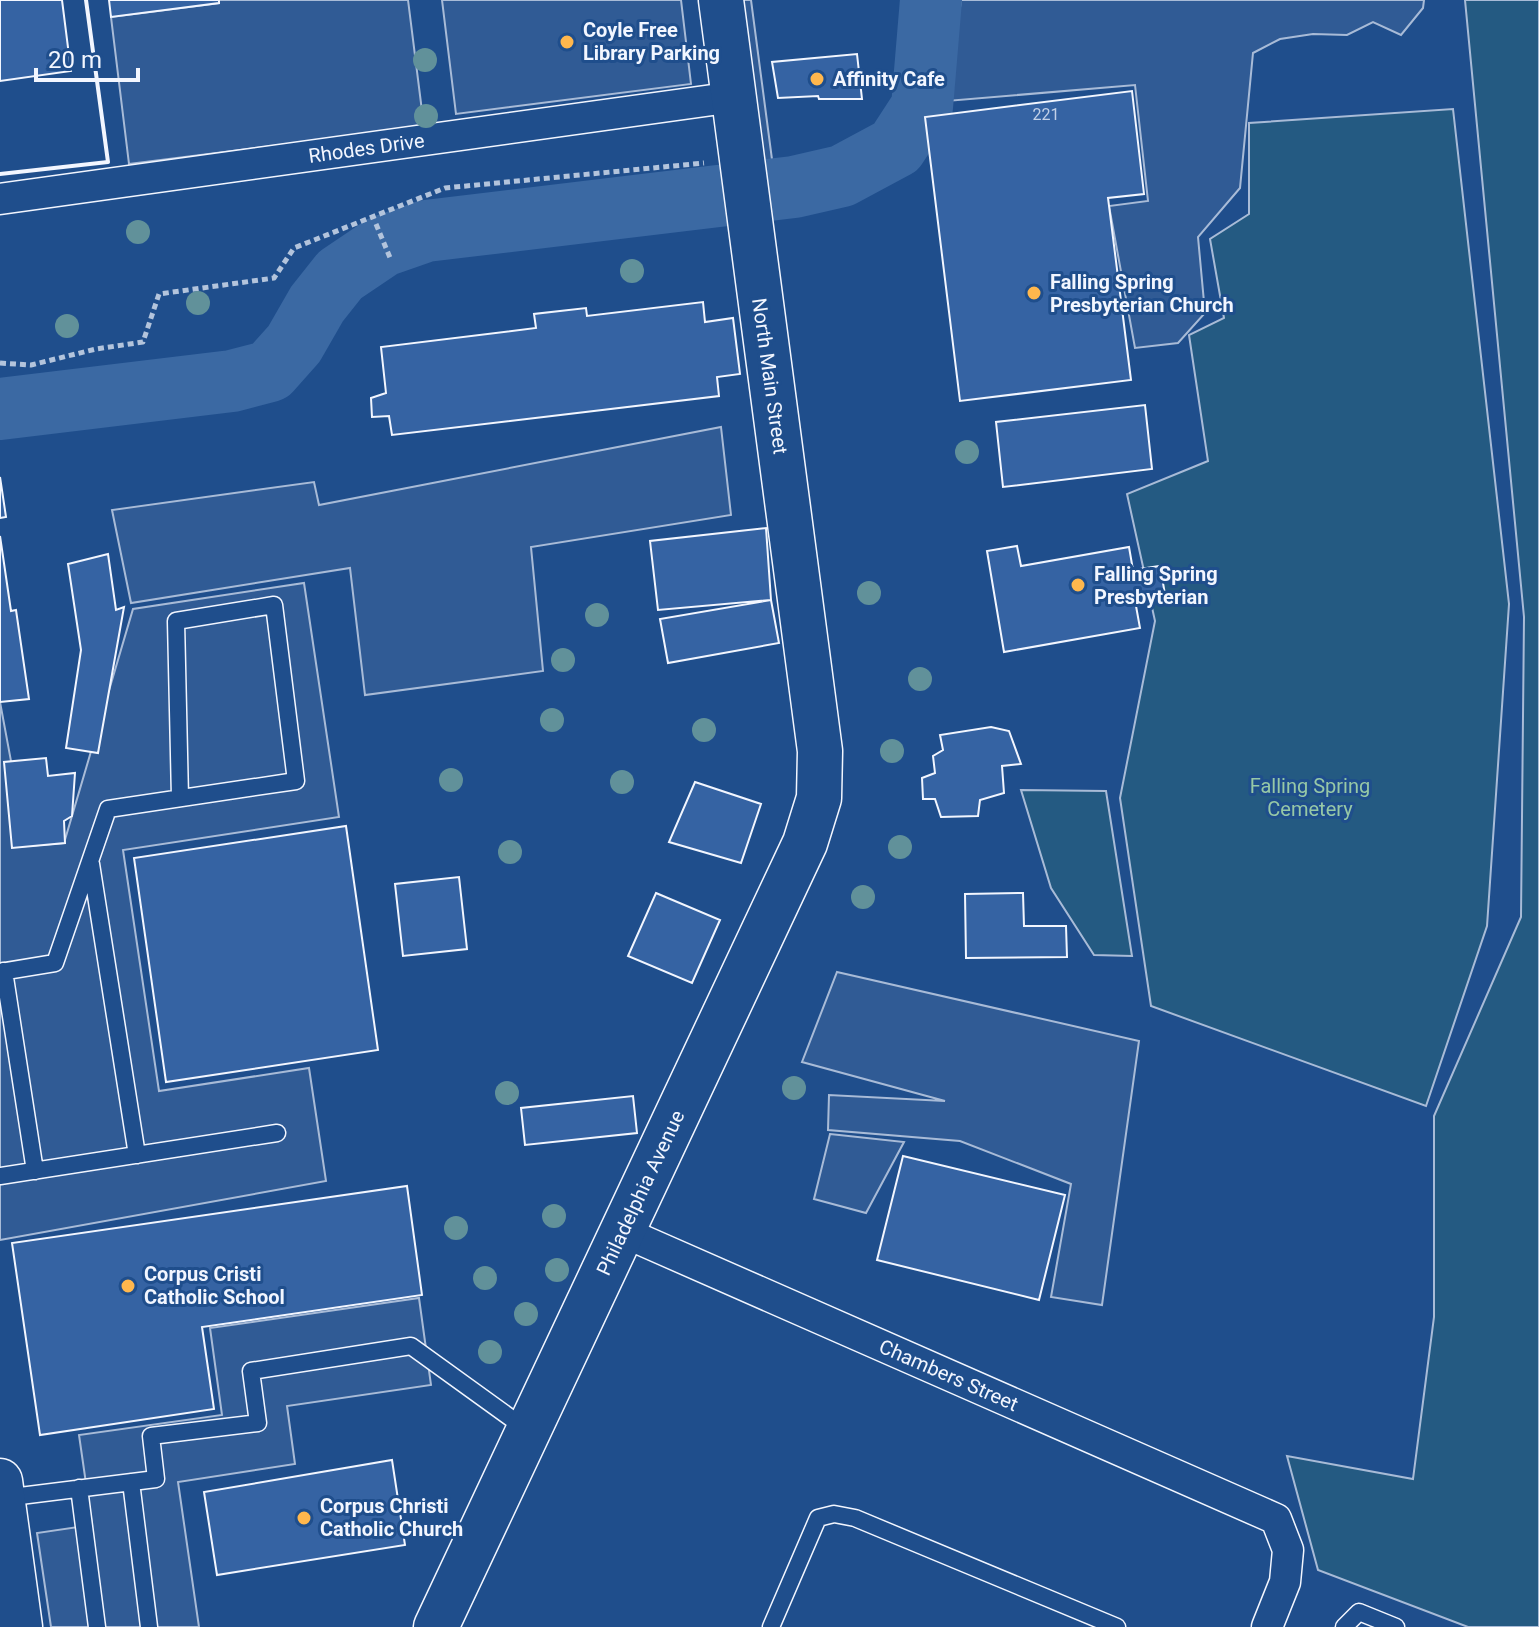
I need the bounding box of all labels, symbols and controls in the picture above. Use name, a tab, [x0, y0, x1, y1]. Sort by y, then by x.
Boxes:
place label: Coyle Free Library Parking	[583, 18, 720, 65]
scale bar	[36, 32, 138, 82]
marker: Coyle Free Library Parking	[558, 33, 576, 51]
text: 20 m	[48, 46, 102, 74]
place label: Affinity Cafe	[833, 67, 945, 91]
marker: Affinity Cafe	[808, 70, 826, 88]
house number: 221	[1033, 105, 1059, 124]
street label: Rhodes Drive	[307, 128, 426, 168]
place label: Falling Spring Presbyterian Church	[1050, 270, 1234, 317]
marker: Falling Spring Presbyterian Church	[1025, 284, 1043, 302]
street label: North Main Street	[747, 296, 793, 456]
place label: Falling Spring Presbyterian	[1094, 562, 1218, 609]
marker: Falling Spring Presbyterian	[1069, 576, 1087, 594]
park label: Falling Spring Cemetery	[1250, 774, 1370, 821]
street label: Philadelphia Avenue	[591, 1106, 689, 1279]
place label: Corpus Cristi Catholic School	[144, 1262, 285, 1309]
marker: Corpus Cristi Catholic School	[119, 1277, 137, 1295]
street label: Chambers Street	[876, 1334, 1022, 1416]
place label: Corpus Christi Catholic Church	[320, 1494, 463, 1541]
marker: Corpus Christi Catholic Church	[295, 1509, 313, 1527]

